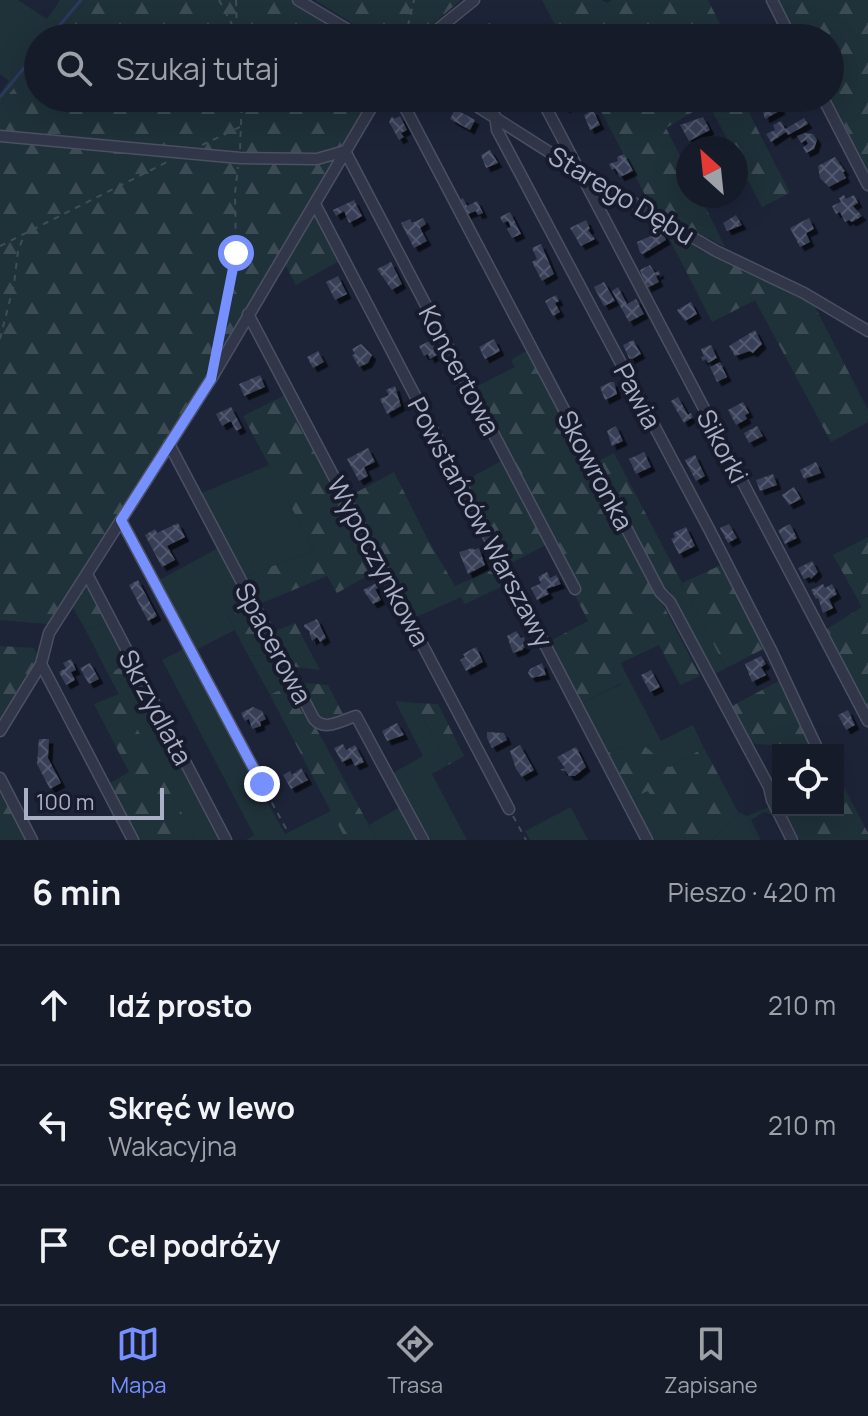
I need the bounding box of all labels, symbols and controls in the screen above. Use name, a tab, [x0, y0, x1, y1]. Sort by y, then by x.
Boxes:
search box	[24, 24, 844, 112]
icon: search	[52, 46, 96, 90]
text: Szukaj tutaj	[116, 48, 279, 89]
north arrow	[676, 136, 748, 208]
street label: Starego Dębu	[542, 137, 702, 253]
route start	[218, 235, 254, 271]
street label: Koncertowa	[411, 299, 509, 441]
street label: Pawia	[606, 357, 670, 435]
street label: Powstańców Warszawy	[400, 391, 562, 654]
street label: Sikorki	[689, 403, 757, 489]
street label: Skowronka	[549, 404, 643, 536]
street label: Wypoczynkowa	[319, 470, 439, 652]
street label: Spacerowa	[227, 576, 321, 710]
street label: Skrzydlata	[111, 643, 201, 771]
map controls	[772, 744, 844, 816]
button: locate	[772, 744, 844, 816]
route end	[244, 766, 280, 802]
scale bar	[24, 784, 164, 820]
text: 100 m	[36, 787, 94, 817]
text: 6 min	[32, 869, 121, 915]
text: Pieszo · 420 m	[668, 874, 836, 910]
icon: ahead	[32, 983, 76, 1027]
text: Idź prosto	[108, 985, 252, 1026]
text: 210 m	[768, 987, 836, 1023]
text: Skręć w lewo	[108, 1087, 295, 1128]
icon: left	[32, 1103, 76, 1147]
text: 210 m	[768, 1107, 836, 1143]
text: Wakacyjna	[108, 1128, 237, 1164]
icon: arrive	[32, 1223, 76, 1267]
text: Cel podróży	[108, 1225, 280, 1266]
tab: Mapa	[111, 1322, 166, 1400]
tab: Trasa	[387, 1322, 443, 1400]
tab: Zapisane	[664, 1322, 758, 1400]

